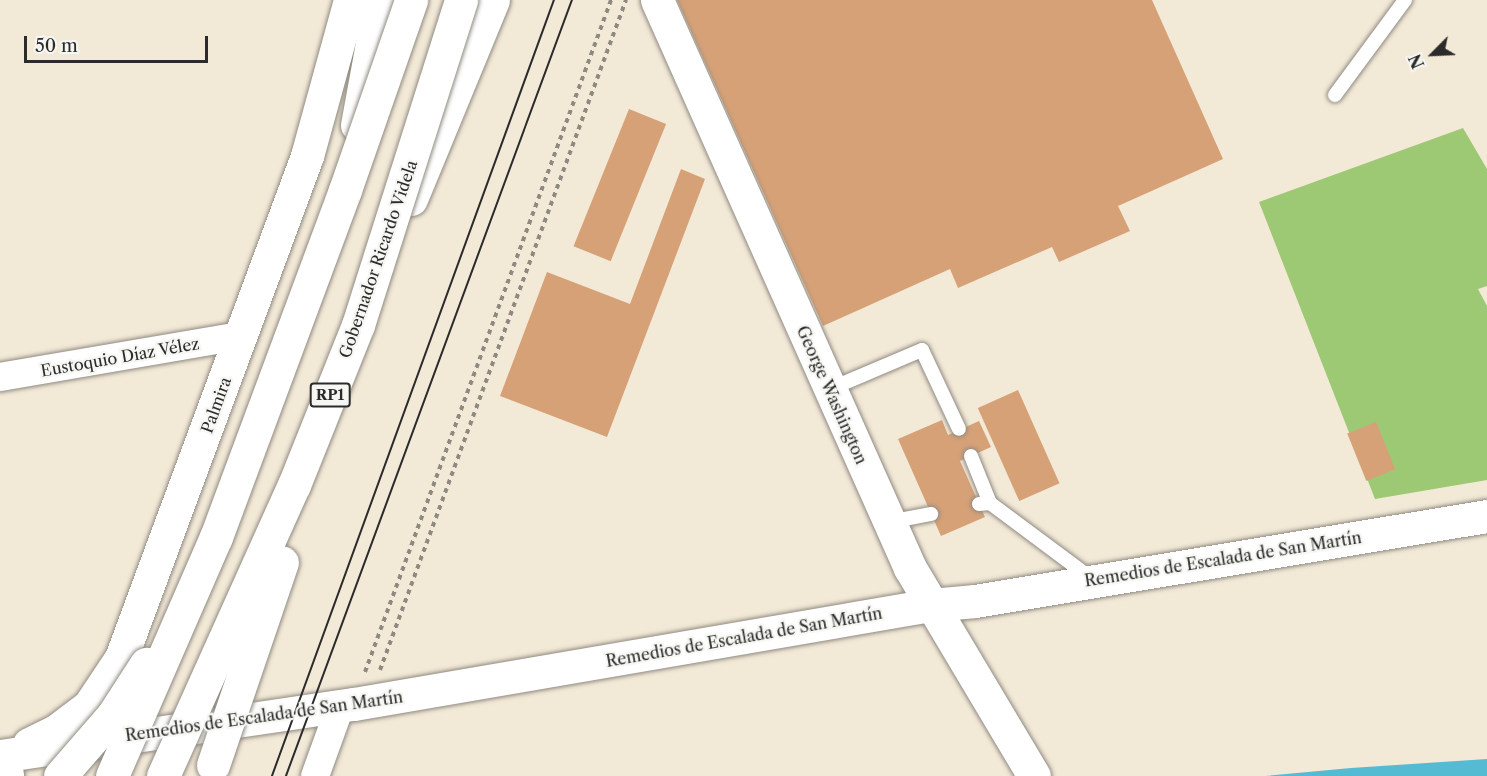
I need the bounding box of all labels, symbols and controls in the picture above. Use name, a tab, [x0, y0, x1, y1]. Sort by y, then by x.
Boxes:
scale bar	[27, 24, 212, 62]
north arrow	[1403, 24, 1463, 84]
text: 50 m	[35, 35, 78, 57]
text: N	[1405, 51, 1429, 72]
street label: Gobernador Ricardo Videla	[335, 157, 421, 361]
street label: George Washington	[793, 322, 871, 468]
street label: Eustoquio Díaz Vélez	[39, 334, 201, 380]
street label: Palmira	[197, 374, 235, 436]
road number: RP1	[309, 383, 351, 407]
street label: Remedios de Escalada de San Martín	[1083, 528, 1363, 590]
street label: Remedios de Escalada de San Martín	[604, 603, 884, 671]
street label: Remedios de Escalada de San Martín	[124, 687, 404, 745]

